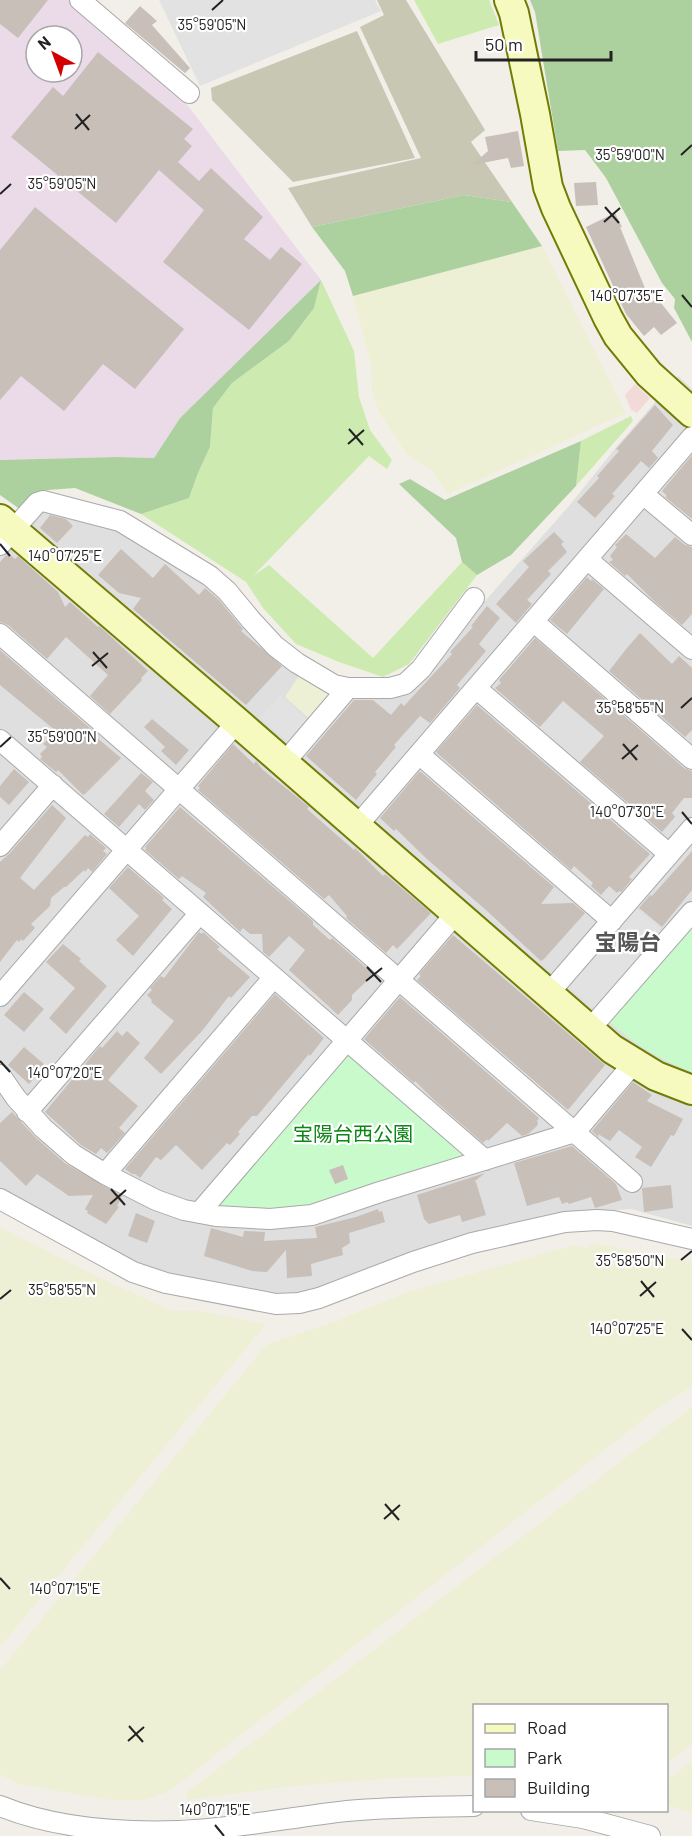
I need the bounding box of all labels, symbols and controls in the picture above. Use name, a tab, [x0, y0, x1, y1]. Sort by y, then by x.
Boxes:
text: 35°59'05"N	[178, 15, 246, 33]
north arrow	[24, 24, 84, 84]
scale bar	[476, 24, 611, 62]
text: N	[34, 32, 54, 53]
text: 50 m	[485, 33, 523, 55]
text: 35°59'00"N	[595, 145, 665, 163]
text: 35°59'05"N	[28, 174, 96, 192]
text: 140°07'35"E	[590, 286, 664, 304]
text: 140°07'25"E	[28, 546, 102, 564]
text: 35°58'55"N	[596, 698, 664, 716]
text: 35°59'00"N	[27, 727, 97, 745]
text: 140°07'30"E	[590, 802, 664, 820]
district label: 宝陽台	[595, 928, 661, 954]
text: 140°07'20"E	[28, 1063, 102, 1081]
park label: 宝陽台西公園	[293, 1121, 413, 1145]
text: 35°58'50"N	[596, 1251, 664, 1269]
text: 35°58'55"N	[28, 1280, 96, 1298]
text: 140°07'25"E	[590, 1319, 664, 1337]
text: 140°07'15"E	[29, 1579, 101, 1597]
legend	[473, 1704, 668, 1812]
text: Road	[527, 1716, 567, 1738]
text: Park	[527, 1746, 562, 1768]
text: Building	[527, 1776, 590, 1798]
text: 140°07'15"E	[179, 1800, 251, 1818]

